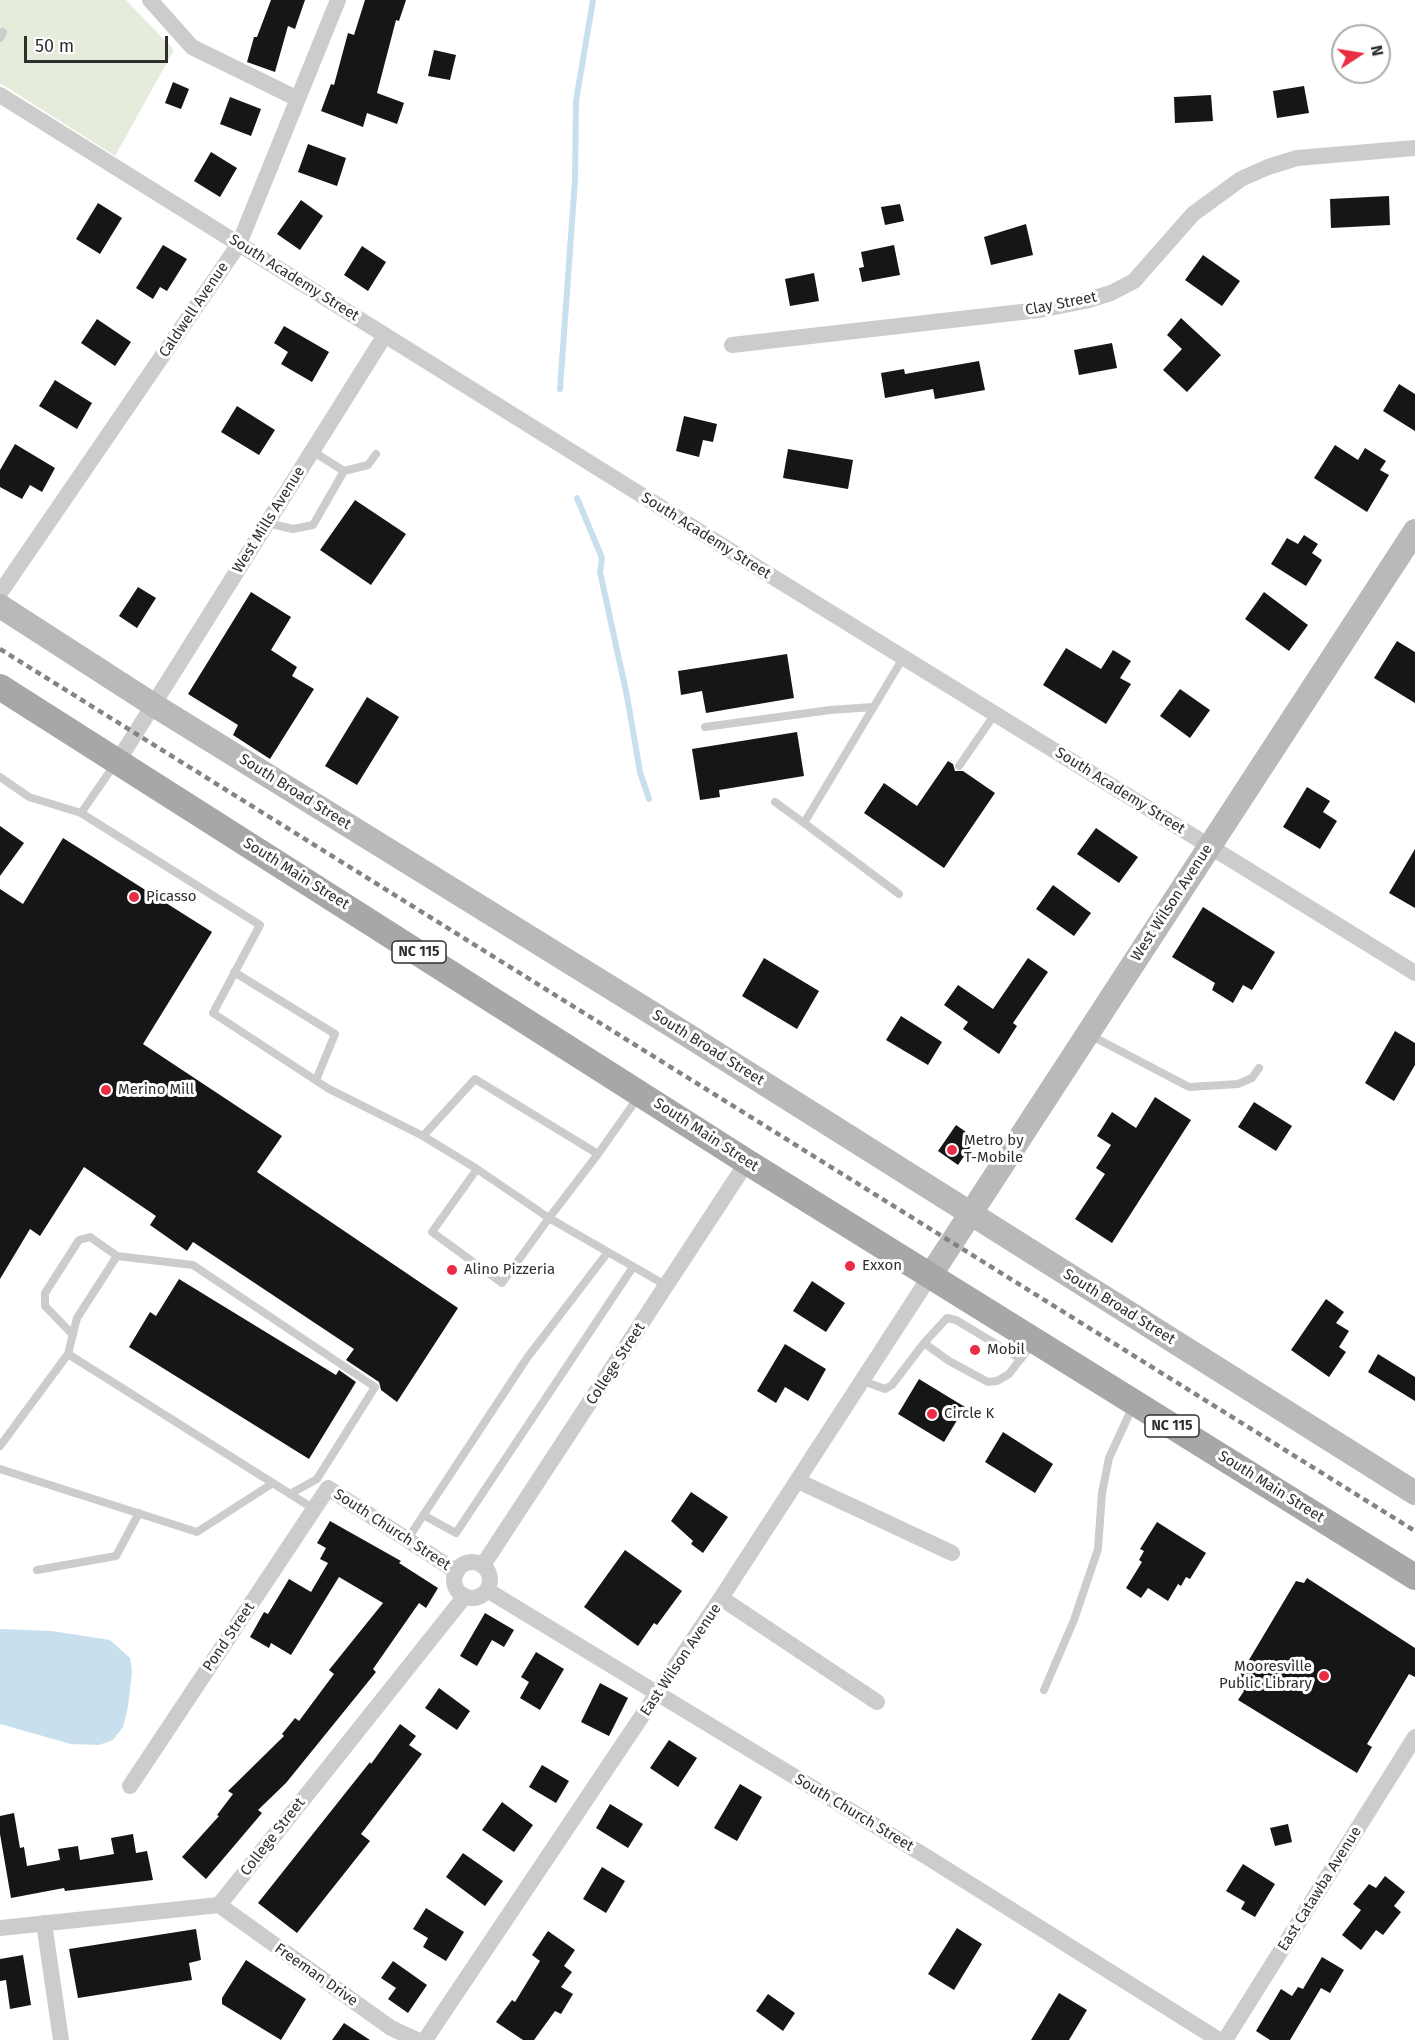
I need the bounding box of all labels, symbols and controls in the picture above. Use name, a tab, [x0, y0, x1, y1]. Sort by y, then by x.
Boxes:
scale bar	[27, 24, 171, 62]
north arrow	[1331, 24, 1391, 84]
text: 50 m	[35, 35, 74, 57]
text: N	[1367, 43, 1388, 58]
street label: South Academy Street	[226, 231, 362, 325]
street label: Caldwell Avenue	[155, 259, 233, 361]
street label: Clay Street	[1024, 288, 1098, 320]
street label: West Mills Avenue	[229, 463, 309, 577]
street label: South Academy Street	[638, 489, 774, 583]
street label: South Academy Street	[1052, 744, 1188, 838]
street label: South Broad Street	[236, 750, 354, 834]
street label: South Main Street	[240, 834, 352, 914]
street label: West Wilson Avenue	[1127, 841, 1217, 965]
place label: Picasso	[146, 888, 197, 906]
marker: Picasso	[127, 890, 141, 904]
road number: NC 115	[392, 941, 446, 963]
street label: South Broad Street	[649, 1006, 767, 1090]
place label: Merino Mill	[118, 1081, 194, 1099]
marker: Merino Mill	[99, 1083, 113, 1097]
street label: South Main Street	[650, 1094, 762, 1176]
place label: Metro by T-Mobile	[964, 1132, 1024, 1167]
marker: Metro by T-Mobile	[945, 1143, 959, 1157]
place label: Exxon	[862, 1257, 902, 1275]
marker: Exxon	[843, 1259, 857, 1273]
place label: Alino Pizzeria	[464, 1261, 555, 1279]
marker: Alino Pizzeria	[445, 1263, 459, 1277]
street label: South Broad Street	[1060, 1265, 1178, 1349]
street label: College Street	[583, 1320, 649, 1408]
place label: Mobil	[987, 1341, 1025, 1359]
marker: Mobil	[968, 1343, 982, 1357]
place label: Circle K	[944, 1405, 994, 1423]
marker: Circle K	[925, 1407, 939, 1421]
road number: NC 115	[1145, 1415, 1199, 1437]
street label: South Main Street	[1215, 1447, 1327, 1527]
street label: South Church Street	[330, 1486, 454, 1574]
street label: Pond Street	[199, 1599, 259, 1675]
street label: East Wilson Avenue	[637, 1600, 725, 1720]
place label: Mooresville Public Library	[1219, 1658, 1312, 1693]
marker: Mooresville Public Library	[1317, 1669, 1331, 1683]
street label: South Church Street	[791, 1770, 917, 1856]
street label: College Street	[237, 1794, 309, 1880]
street label: East Catawba Avenue	[1274, 1823, 1366, 1955]
street label: Freeman Drive	[271, 1940, 361, 2010]

